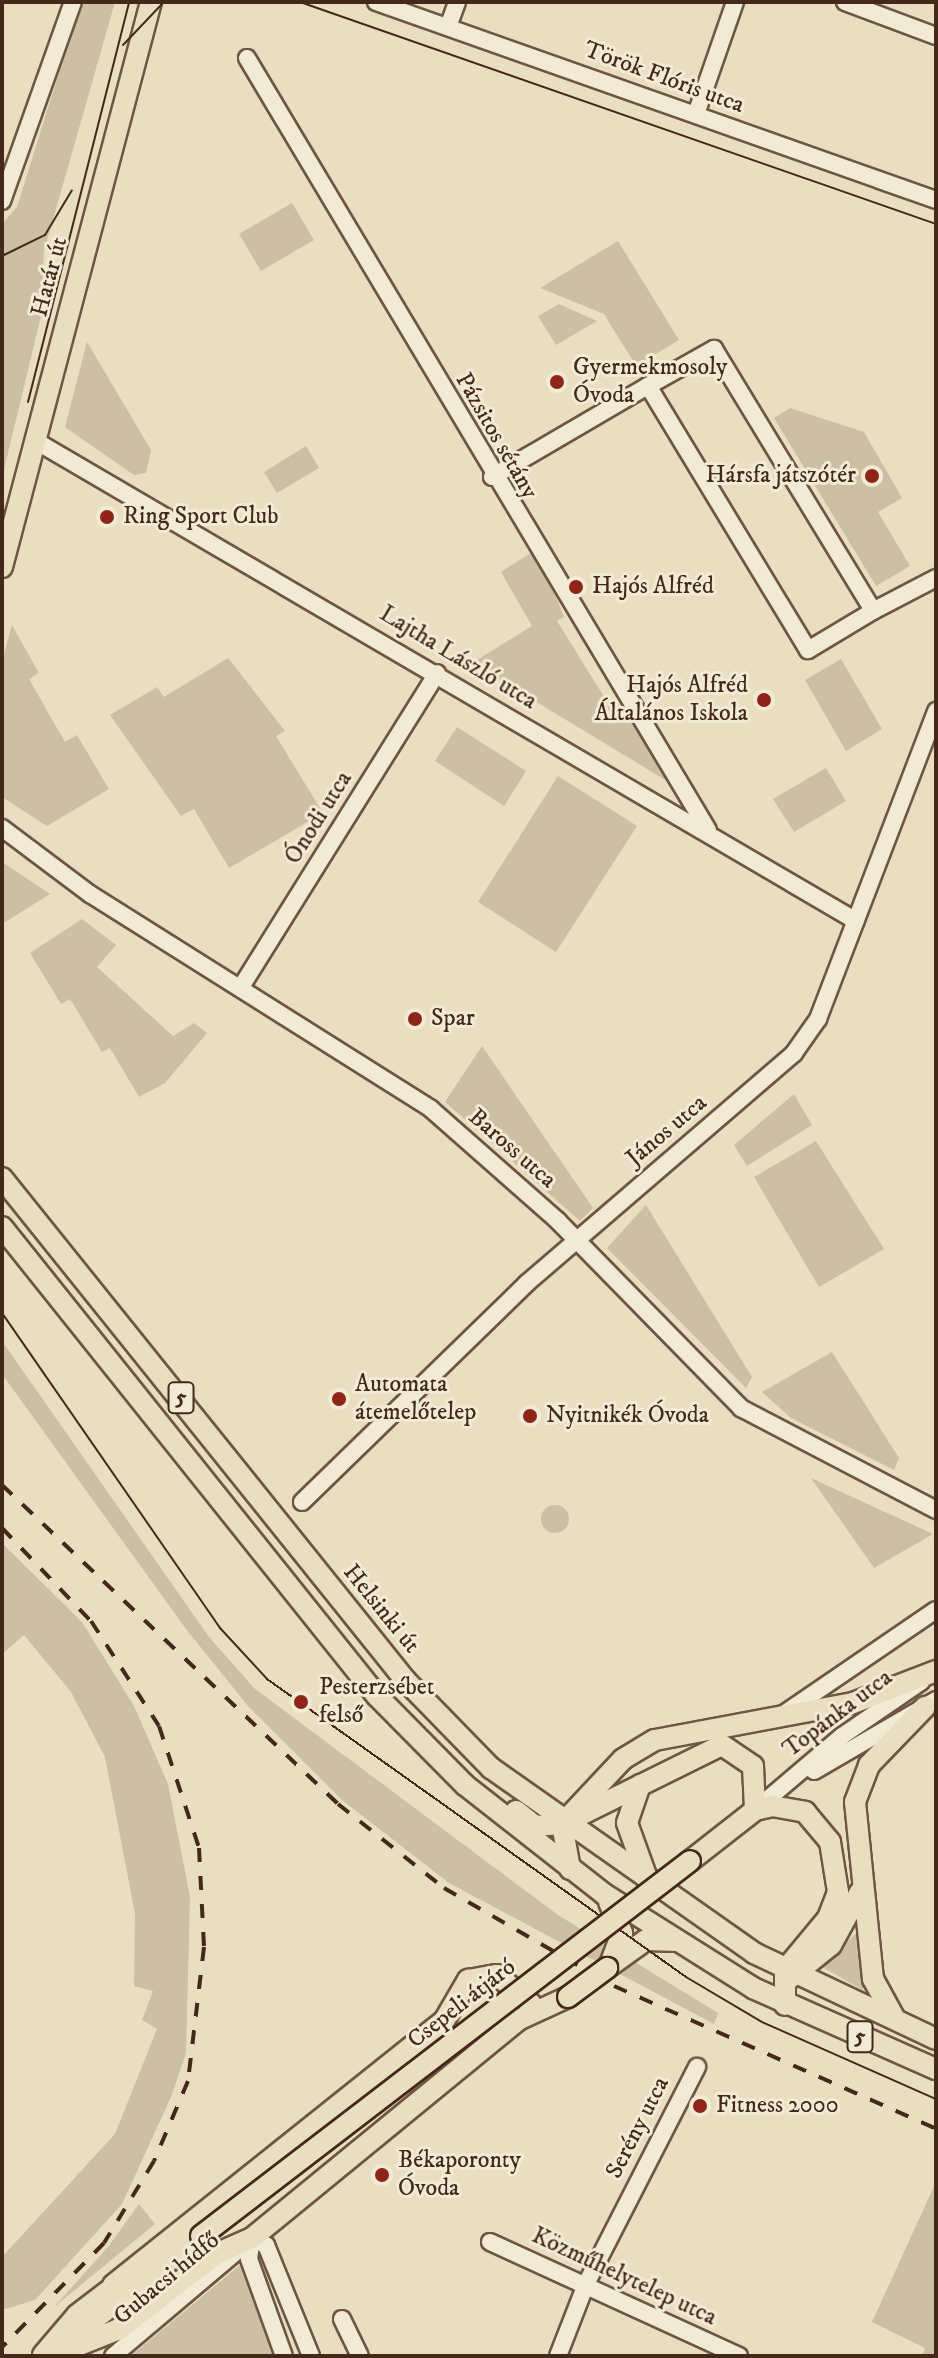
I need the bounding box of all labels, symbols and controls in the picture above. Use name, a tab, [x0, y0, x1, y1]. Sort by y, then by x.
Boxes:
street label: Török Flóris utca	[580, 36, 748, 120]
street label: Határ út	[26, 234, 74, 320]
place label: Gyermekmosoly Óvoda	[573, 354, 727, 410]
street label: Pázsitos sétány	[448, 368, 544, 504]
marker: Gyermekmosoly Óvoda	[548, 373, 566, 391]
place label: Hársfa játszótér	[705, 462, 856, 490]
marker: Hársfa játszótér	[863, 467, 881, 485]
place label: Ring Sport Club	[123, 503, 278, 531]
marker: Ring Sport Club	[98, 508, 116, 526]
place label: Hajós Alfréd	[592, 573, 714, 601]
marker: Hajós Alfréd	[567, 578, 585, 596]
street label: Lajtha László utca	[374, 600, 542, 716]
place label: Hajós Alfréd Általános Iskola	[594, 672, 748, 728]
marker: Hajós Alfréd Általános Iskola	[755, 691, 773, 709]
street label: Ónodi utca	[279, 766, 359, 870]
place label: Spar	[431, 1005, 475, 1033]
marker: Spar	[406, 1010, 424, 1028]
street label: János utca	[621, 1089, 713, 1173]
street label: Baross utca	[462, 1103, 562, 1195]
place label: Automata átemelőtelep	[355, 1371, 476, 1427]
road number: 5	[167, 1380, 195, 1416]
marker: Automata átemelőtelep	[330, 1390, 348, 1408]
place label: Nyitnikék Óvoda	[546, 1402, 709, 1430]
marker: Nyitnikék Óvoda	[521, 1407, 539, 1425]
street label: Helsinki út	[336, 1559, 426, 1659]
street label: Topánka utca	[778, 1664, 898, 1764]
place label: Pesterzsébet felső	[319, 1674, 434, 1730]
marker: Pesterzsébet felső	[290, 1691, 312, 1713]
street label: Csepeli átjáró	[402, 1953, 522, 2055]
road number: 5	[846, 2019, 874, 2055]
street label: Serény utca	[600, 2072, 676, 2184]
place label: Fitness 2000	[716, 2092, 839, 2120]
marker: Fitness 2000	[691, 2097, 709, 2115]
place label: Békaporonty Óvoda	[398, 2147, 521, 2203]
marker: Békaporonty Óvoda	[373, 2166, 391, 2184]
street label: Közműhelytelep utca	[527, 2222, 721, 2332]
street label: Gubacsi hídfő	[108, 2226, 226, 2332]

